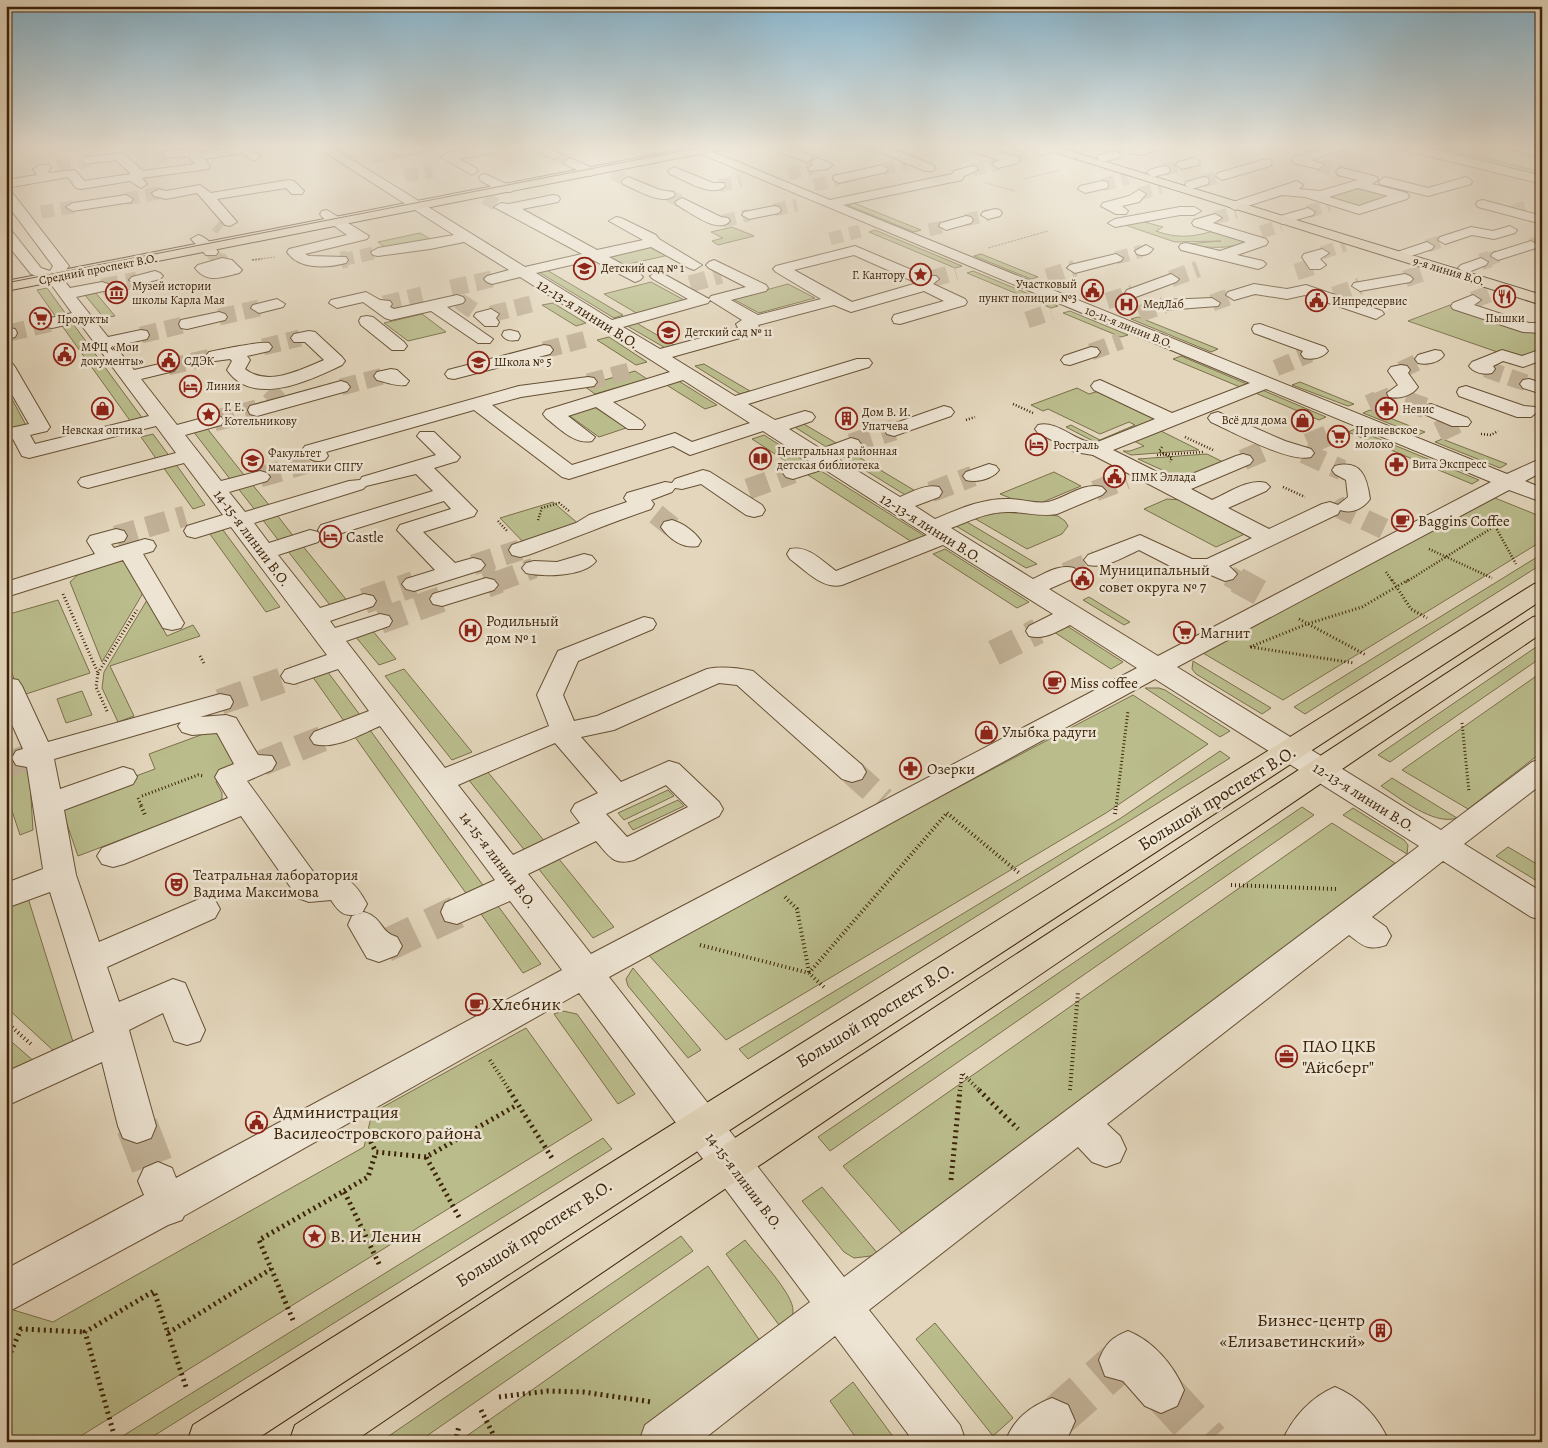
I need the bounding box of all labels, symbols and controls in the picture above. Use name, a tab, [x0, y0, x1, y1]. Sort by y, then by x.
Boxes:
street label: Средний проспект В.О.	[37, 250, 159, 288]
street label: 9-я линия В.О.	[1411, 252, 1487, 290]
school or university icon: Детский сад № 1	[573, 256, 597, 280]
place label: Детский сад № 1	[601, 260, 684, 276]
place icon: Г. Кантору	[909, 263, 933, 287]
place label: Г. Кантору	[852, 267, 906, 283]
street label: 12-13-я линии В.О.	[533, 275, 643, 353]
place label: Участковый пункт полиции №3	[978, 276, 1077, 306]
place label: Музей истории школы Карла Мая	[132, 278, 225, 308]
public building icon: Участковый пункт полиции №3	[1081, 279, 1105, 303]
museum icon: Музей истории школы Карла Мая	[104, 281, 128, 305]
restaurant icon: Пышки	[1493, 285, 1517, 309]
public building icon: Инпредсервис	[1304, 289, 1328, 313]
hospital icon: МедЛаб	[1115, 292, 1139, 316]
place label: Инпредсервис	[1332, 293, 1407, 309]
place label: МедЛаб	[1143, 296, 1184, 312]
street label: 10-11-я линии В.О.	[1083, 302, 1175, 352]
supermarket icon: Продукты	[29, 307, 53, 331]
place label: Пышки	[1485, 310, 1525, 326]
place label: Продукты	[57, 311, 109, 327]
school or university icon: Детский сад № 11	[657, 320, 681, 344]
place label: Детский сад № 11	[685, 324, 772, 340]
place label: МФЦ «Мои документы»	[80, 339, 144, 369]
public building icon: МФЦ «Мои документы»	[53, 342, 77, 366]
public building icon: СДЭК	[156, 349, 180, 373]
school or university icon: Школа № 5	[466, 350, 490, 374]
place label: СДЭК	[184, 353, 215, 369]
place label: Школа № 5	[494, 354, 552, 370]
hotel icon: Линия	[178, 374, 202, 398]
place label: Линия	[206, 378, 241, 394]
shop icon: Невская оптика	[90, 397, 114, 421]
pharmacy icon: Невис	[1374, 397, 1398, 421]
place label: Г. Е. Котельникову	[224, 399, 297, 429]
place label: Невис	[1402, 401, 1434, 417]
place icon: Г. Е. Котельникову	[196, 402, 220, 426]
place label: Дом В. И. Упатчева	[862, 404, 911, 434]
building icon: Дом В. И. Упатчева	[834, 407, 858, 431]
shop icon: Всё для дома	[1291, 408, 1315, 432]
place label: Всё для дома	[1222, 412, 1287, 428]
place label: Невская оптика	[61, 422, 143, 438]
place label: Приневское молоко	[1355, 422, 1418, 452]
supermarket icon: Приневское молоко	[1327, 425, 1351, 449]
hotel icon: Ростраль	[1025, 433, 1049, 457]
place label: Ростраль	[1053, 437, 1099, 453]
place label: Центральная районная детская библиотека	[776, 443, 898, 473]
place label: Факультет математики СПГУ	[268, 445, 363, 475]
library icon: Центральная районная детская библиотека	[749, 446, 773, 470]
school or university icon: Факультет математики СПГУ	[240, 448, 264, 472]
pharmacy icon: Вита Экспресс	[1384, 452, 1408, 476]
place label: Вита Экспресс	[1412, 456, 1487, 472]
public building icon: ПМК Эллада	[1103, 465, 1127, 489]
place label: ПМК Эллада	[1131, 469, 1196, 485]
street label: 14-15-я линии В.О.	[209, 485, 295, 591]
street label: 12-13-я линии В.О.	[876, 489, 986, 567]
cafe icon: Baggins Coffee	[1390, 509, 1414, 533]
place label: Baggins Coffee	[1418, 511, 1510, 531]
hotel icon: Castle	[318, 525, 342, 549]
place label: Castle	[346, 527, 384, 547]
place label: Муниципальный совет округа № 7	[1099, 560, 1210, 597]
public building icon: Муниципальный совет округа № 7	[1071, 567, 1095, 591]
place label: Родильный дом № 1	[485, 611, 559, 648]
hospital icon: Родильный дом № 1	[458, 618, 482, 642]
supermarket icon: Магнит	[1172, 621, 1196, 645]
place label: Магнит	[1200, 623, 1250, 643]
cafe icon: Miss coffee	[1042, 671, 1066, 695]
place label: Miss coffee	[1070, 673, 1138, 693]
shop icon: Улыбка радуги	[974, 720, 998, 744]
place label: Улыбка радуги	[1002, 722, 1097, 742]
street label: Большой проспект В.О.	[1133, 740, 1301, 856]
pharmacy icon: Озерки	[899, 757, 923, 781]
street label: 12-13-я линии В.О.	[1309, 758, 1419, 836]
place label: Озерки	[927, 759, 975, 779]
street label: 14-15-я линии В.О.	[455, 807, 541, 913]
place label: Театральная лаборатория Вадима Максимова	[193, 865, 358, 902]
theatre icon: Театральная лаборатория Вадима Максимова	[165, 872, 189, 896]
street label: Большой проспект В.О.	[791, 957, 959, 1073]
cafe icon: Хлебник	[464, 992, 488, 1016]
place label: Хлебник	[492, 992, 561, 1016]
place label: ПАО ЦКБ "Айсберг"	[1302, 1034, 1376, 1079]
office icon: ПАО ЦКБ "Айсберг"	[1274, 1044, 1298, 1068]
place label: Администрация Василеостровского района	[272, 1100, 483, 1145]
public building icon: Администрация Василеостровского района	[245, 1110, 269, 1134]
street label: 14-15-я линии В.О.	[701, 1128, 787, 1234]
street label: Большой проспект В.О.	[451, 1173, 617, 1293]
place icon: В. И. Ленин	[302, 1224, 326, 1248]
place label: В. И. Ленин	[330, 1224, 422, 1248]
place label: Бизнес-центр «Елизаветинский»	[1219, 1308, 1365, 1353]
building icon: Бизнес-центр «Елизаветинский»	[1369, 1318, 1393, 1342]

